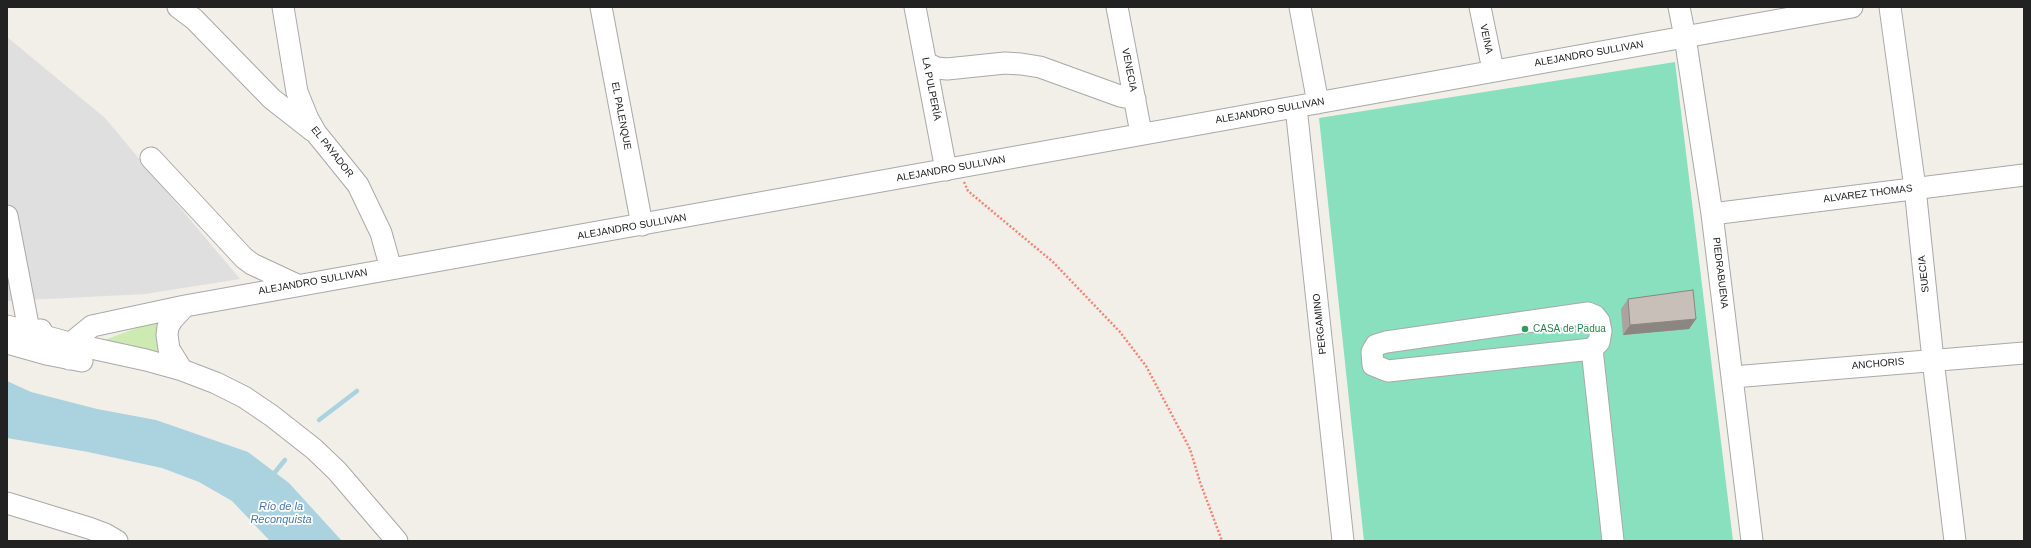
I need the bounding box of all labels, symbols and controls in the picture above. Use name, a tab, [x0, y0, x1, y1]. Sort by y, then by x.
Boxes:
street label: VEINA	[1477, 23, 1495, 55]
street label: ALEJANDRO SULLIVAN	[1534, 39, 1644, 69]
street label: VENECIA	[1119, 47, 1139, 93]
street label: LA PULPERÍA	[919, 56, 943, 122]
street label: EL PALENQUE	[609, 81, 633, 151]
street label: ALEJANDRO SULLIVAN	[1215, 96, 1325, 126]
street label: EL PAYADOR	[308, 124, 356, 180]
street label: ALEJANDRO SULLIVAN	[896, 154, 1006, 184]
street label: ALVAREZ THOMAS	[1823, 183, 1913, 205]
street label: ALEJANDRO SULLIVAN	[577, 212, 687, 242]
street label: PIEDRABUENA	[1710, 237, 1730, 309]
street label: SUECIA	[1916, 255, 1932, 293]
street label: ALEJANDRO SULLIVAN	[258, 267, 368, 297]
street label: PERGAMINO	[1311, 293, 1329, 355]
place label: CASA de Padua	[1533, 323, 1606, 335]
marker: CASA de Padua	[1520, 324, 1530, 334]
street label: ANCHORIS	[1851, 356, 1905, 372]
water label: Río de la Reconquista	[250, 500, 312, 526]

